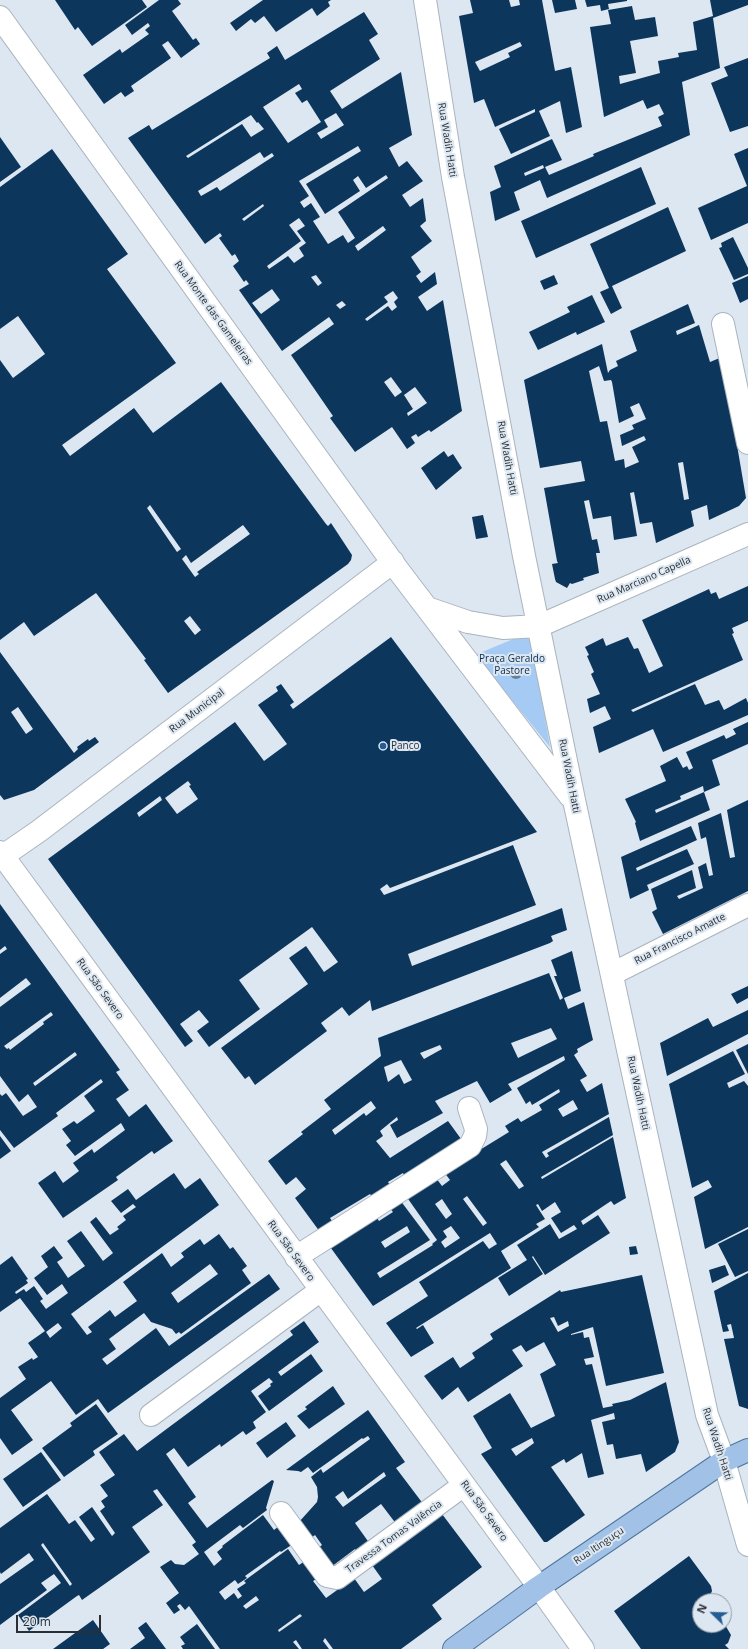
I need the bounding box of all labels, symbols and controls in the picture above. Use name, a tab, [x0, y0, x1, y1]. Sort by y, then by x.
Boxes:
street label: Rua Wadih Hatti	[435, 102, 459, 178]
street label: Rua Monte das Gameleiras	[171, 259, 255, 367]
street label: Rua Wadih Hatti	[495, 420, 519, 496]
street label: Rua Marciano Capella	[595, 554, 693, 606]
park label: Praça Geraldo Pastore	[479, 653, 545, 676]
street label: Rua Municipal	[167, 686, 227, 736]
street label: Rua Wadih Hatti	[556, 738, 582, 814]
place label: Panco	[391, 740, 420, 752]
marker: Panco	[378, 741, 388, 751]
street label: Rua Francisco Amatte	[632, 911, 728, 967]
street label: Rua São Severo	[74, 956, 126, 1022]
street label: Rua Wadih Hatti	[624, 1055, 652, 1131]
street label: Rua São Severo	[265, 1218, 317, 1284]
street label: Rua Wadih Hatti	[700, 1406, 734, 1482]
street label: Rua São Severo	[458, 1478, 510, 1544]
street label: Travessa Tomas Valência	[344, 1498, 444, 1576]
street label: Rua Itinguçu	[572, 1525, 626, 1567]
north arrow	[692, 1593, 732, 1633]
text: N	[693, 1601, 710, 1616]
scale bar	[18, 1607, 103, 1633]
text: 20 m	[23, 1613, 51, 1630]

